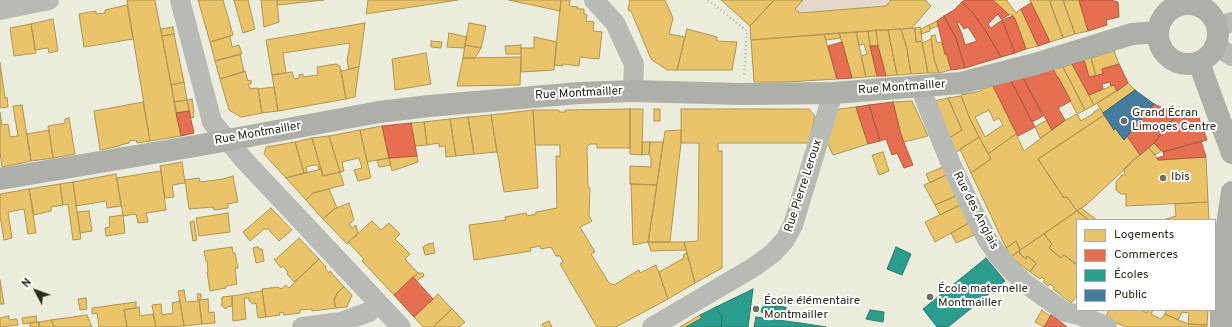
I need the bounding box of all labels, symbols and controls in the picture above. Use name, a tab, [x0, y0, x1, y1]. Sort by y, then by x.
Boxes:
street label: Rue Montmailler	[858, 78, 946, 98]
street label: Rue Montmailler	[535, 85, 623, 103]
place label: Grand Écran Limoges Centre	[1132, 107, 1216, 135]
marker: Grand Écran Limoges Centre	[1119, 116, 1129, 126]
street label: Rue Montmailler	[214, 119, 302, 149]
street label: Rue Pierre Leroux	[782, 138, 826, 234]
street label: Rue des Anglais	[949, 170, 1001, 252]
place label: Ibis	[1171, 171, 1190, 185]
marker: Ibis	[1158, 173, 1168, 183]
legend	[1076, 219, 1216, 311]
text: Logements	[1114, 227, 1174, 243]
text: Commerces	[1114, 247, 1178, 263]
text: Écoles	[1114, 267, 1149, 283]
north arrow	[16, 271, 56, 311]
text: N	[19, 276, 35, 291]
place label: École maternelle Montmailler	[938, 283, 1028, 311]
text: Public	[1114, 287, 1147, 303]
marker: École maternelle Montmailler	[925, 292, 935, 302]
place label: École élémentaire Montmailler	[764, 295, 860, 323]
marker: École élémentaire Montmailler	[751, 304, 761, 314]

